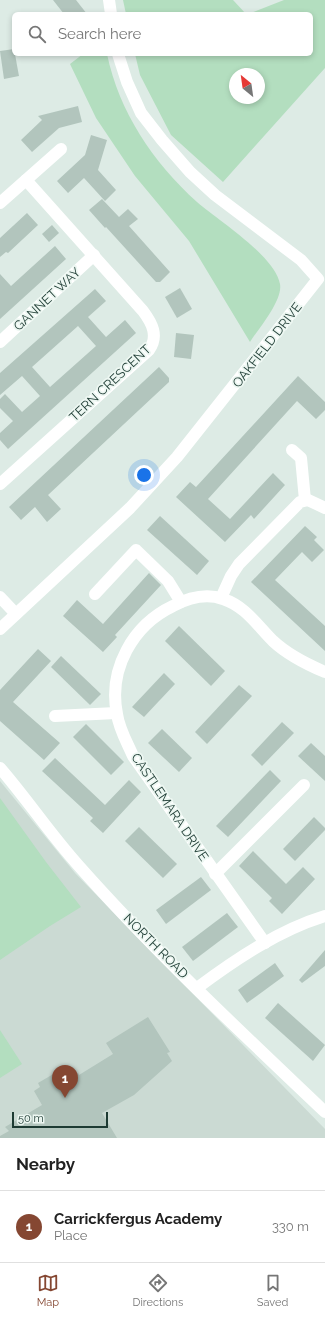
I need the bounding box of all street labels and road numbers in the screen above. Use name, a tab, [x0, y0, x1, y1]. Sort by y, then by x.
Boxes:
street label: GANNET WAY	[11, 264, 84, 334]
street label: OAKFIELD DRIVE	[229, 300, 305, 390]
street label: TERN CRESCENT	[66, 341, 154, 425]
street label: CASTLEMARA DRIVE	[128, 750, 212, 864]
street label: NORTH ROAD	[121, 911, 191, 981]

